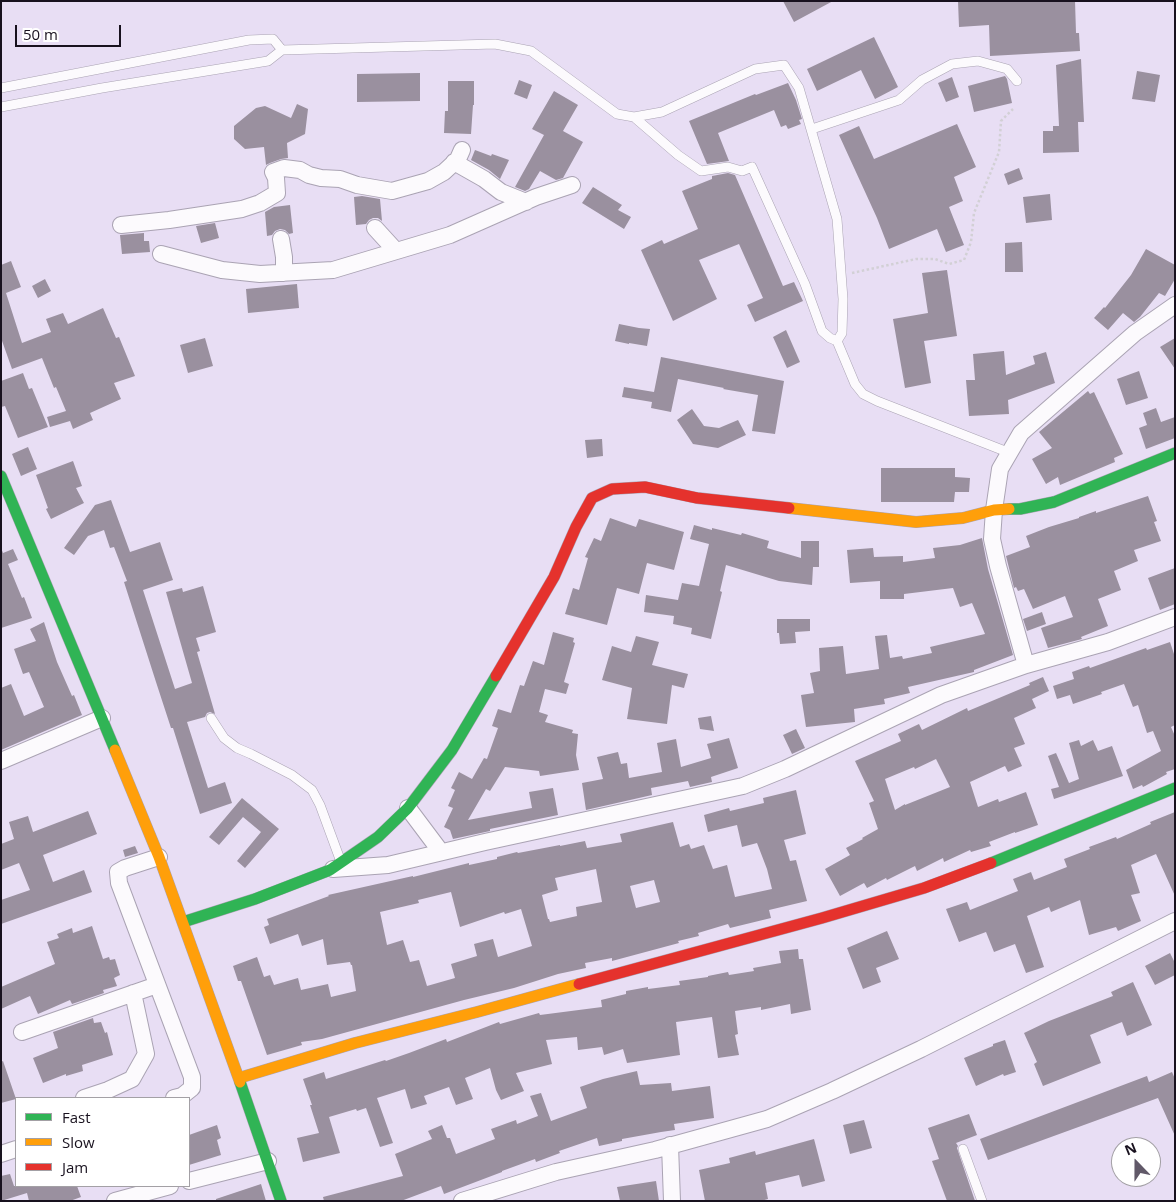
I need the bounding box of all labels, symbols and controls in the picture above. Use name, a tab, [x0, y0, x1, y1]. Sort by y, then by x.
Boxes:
scale bar	[18, 15, 124, 47]
text: 50 m	[23, 24, 58, 44]
legend	[15, 1097, 190, 1187]
text: Fast	[62, 1107, 91, 1127]
text: Slow	[62, 1132, 95, 1152]
north arrow	[1111, 1137, 1161, 1187]
text: N	[1122, 1138, 1139, 1160]
text: Jam	[62, 1157, 88, 1177]

